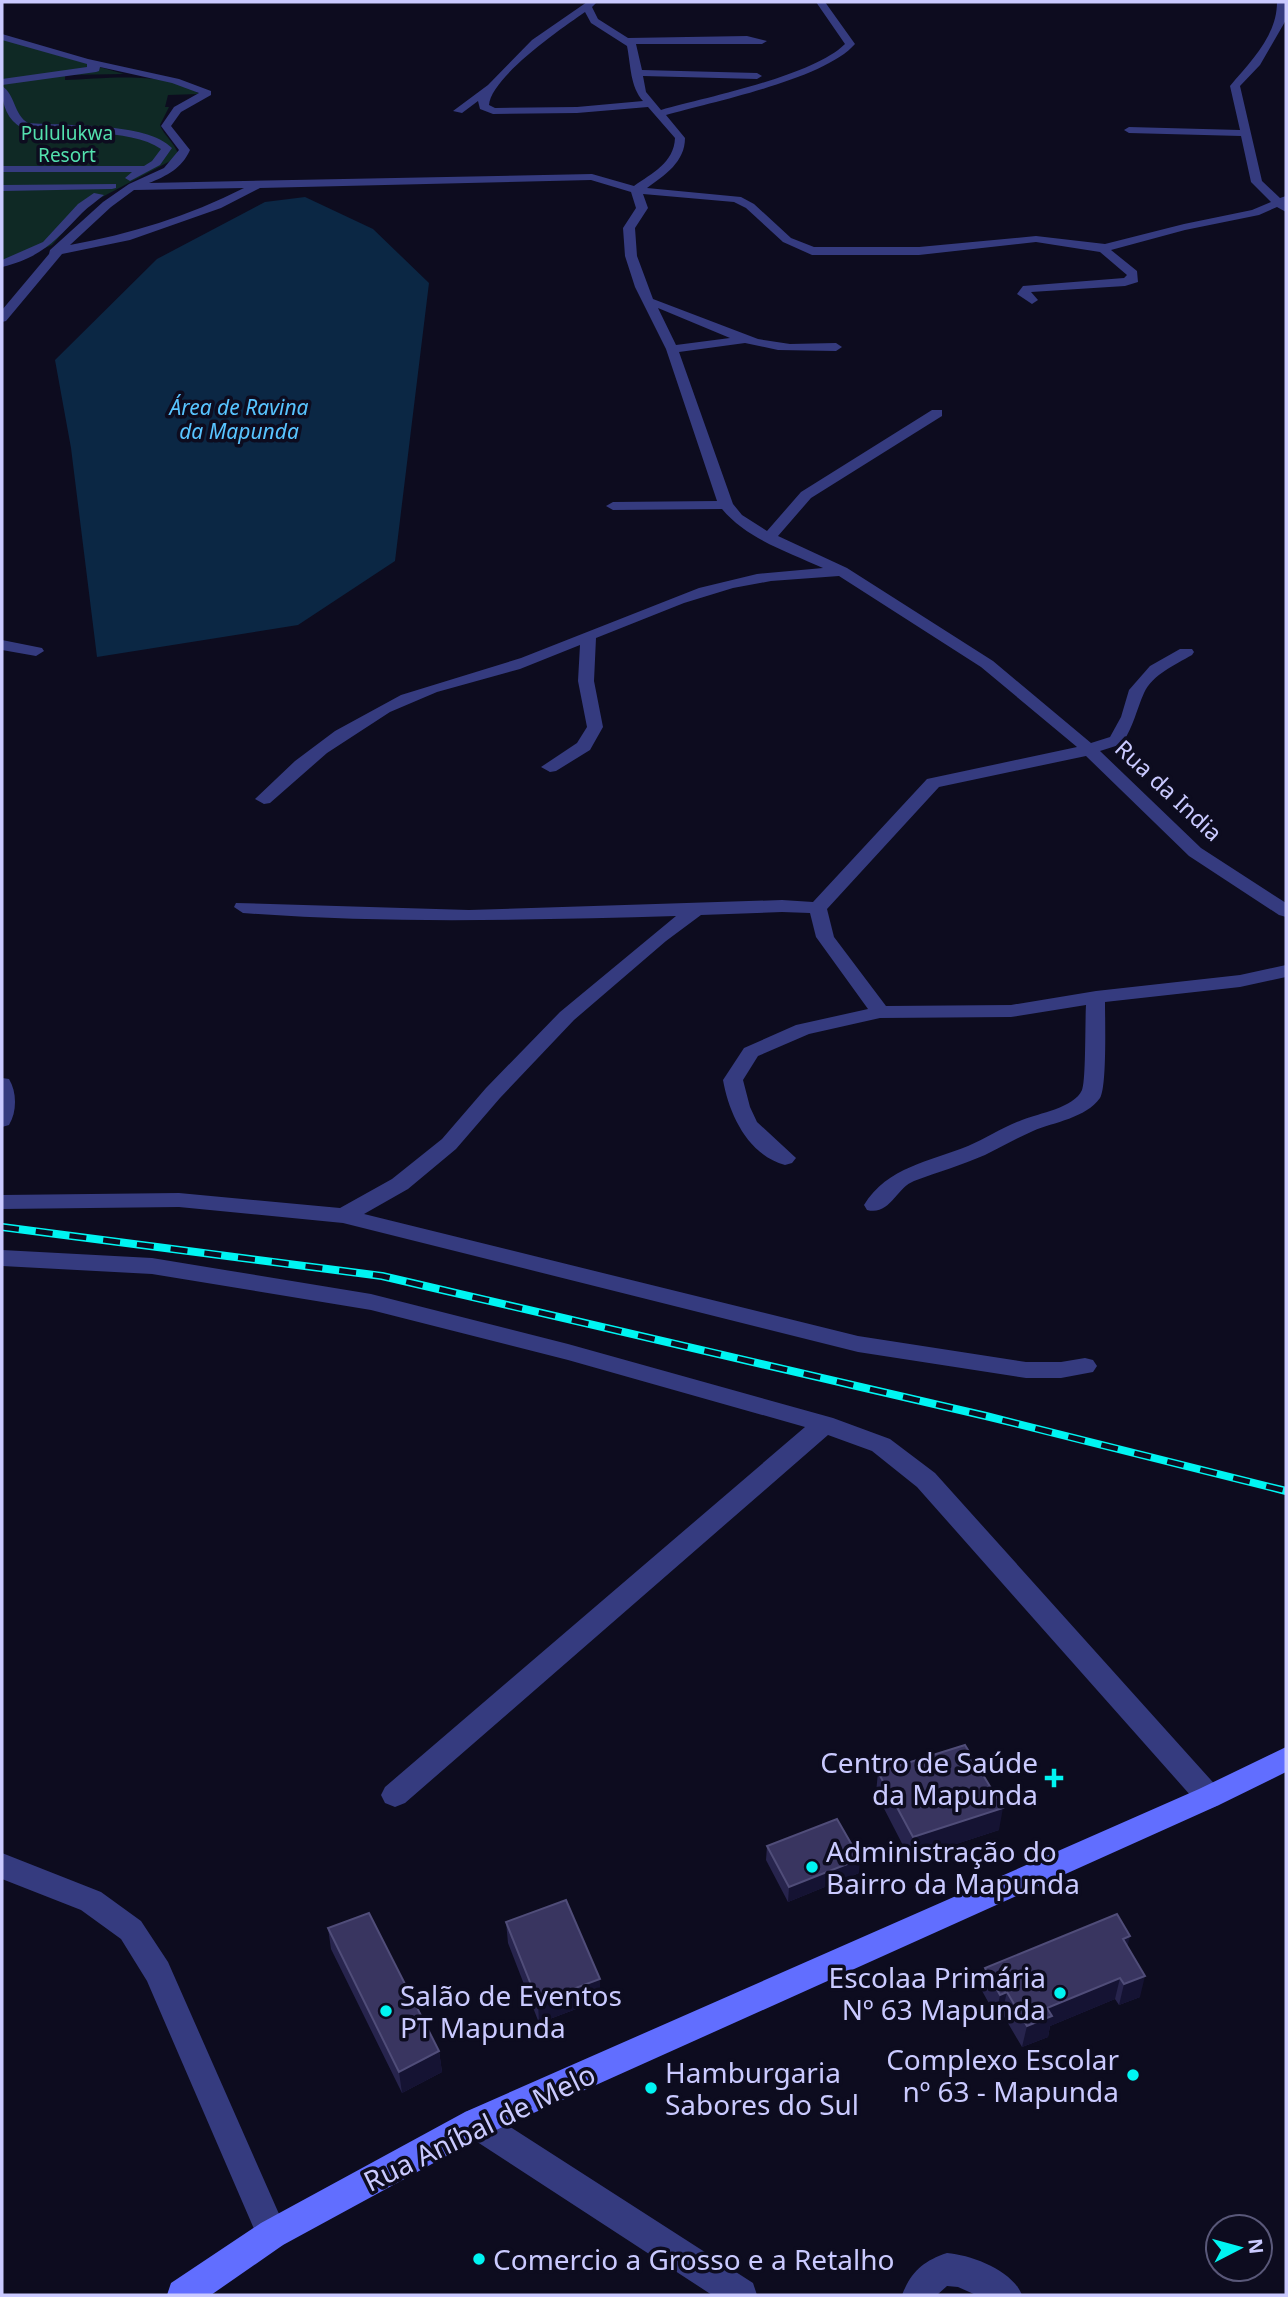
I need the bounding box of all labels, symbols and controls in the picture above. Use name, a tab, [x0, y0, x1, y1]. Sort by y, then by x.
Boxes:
park label: Pululukwa Resort	[21, 120, 113, 168]
water label: Área de Ravina da Mapunda	[168, 393, 309, 445]
street label: Rua da India	[1109, 732, 1229, 848]
place label: Centro de Saúde da Mapunda	[820, 1743, 1038, 1813]
marker: Centro de Saúde da Mapunda	[1044, 1768, 1064, 1788]
place label: Administração do Bairro da Mapunda	[826, 1832, 1080, 1902]
marker: Administração do Bairro da Mapunda	[804, 1859, 820, 1875]
place label: Escolaa Primária Nº 63 Mapunda	[829, 1958, 1046, 2028]
place label: Salão de Eventos PT Mapunda	[400, 1976, 622, 2046]
marker: Escolaa Primária Nº 63 Mapunda	[1052, 1985, 1068, 2001]
marker: Salão de Eventos PT Mapunda	[378, 2003, 394, 2019]
place label: Complexo Escolar nº 63 - Mapunda	[886, 2040, 1119, 2110]
place label: Hamburgaria Sabores do Sul	[665, 2053, 859, 2123]
street label: Rua Aníbal de Melo	[357, 2054, 601, 2200]
marker: Complexo Escolar nº 63 - Mapunda	[1125, 2067, 1141, 2083]
marker: Hamburgaria Sabores do Sul	[643, 2080, 659, 2096]
north arrow	[1204, 2213, 1274, 2283]
text: N	[1242, 2237, 1270, 2255]
place label: Comercio a Grosso e a Retalho	[493, 2240, 894, 2278]
marker: Comercio a Grosso e a Retalho	[471, 2251, 487, 2267]

